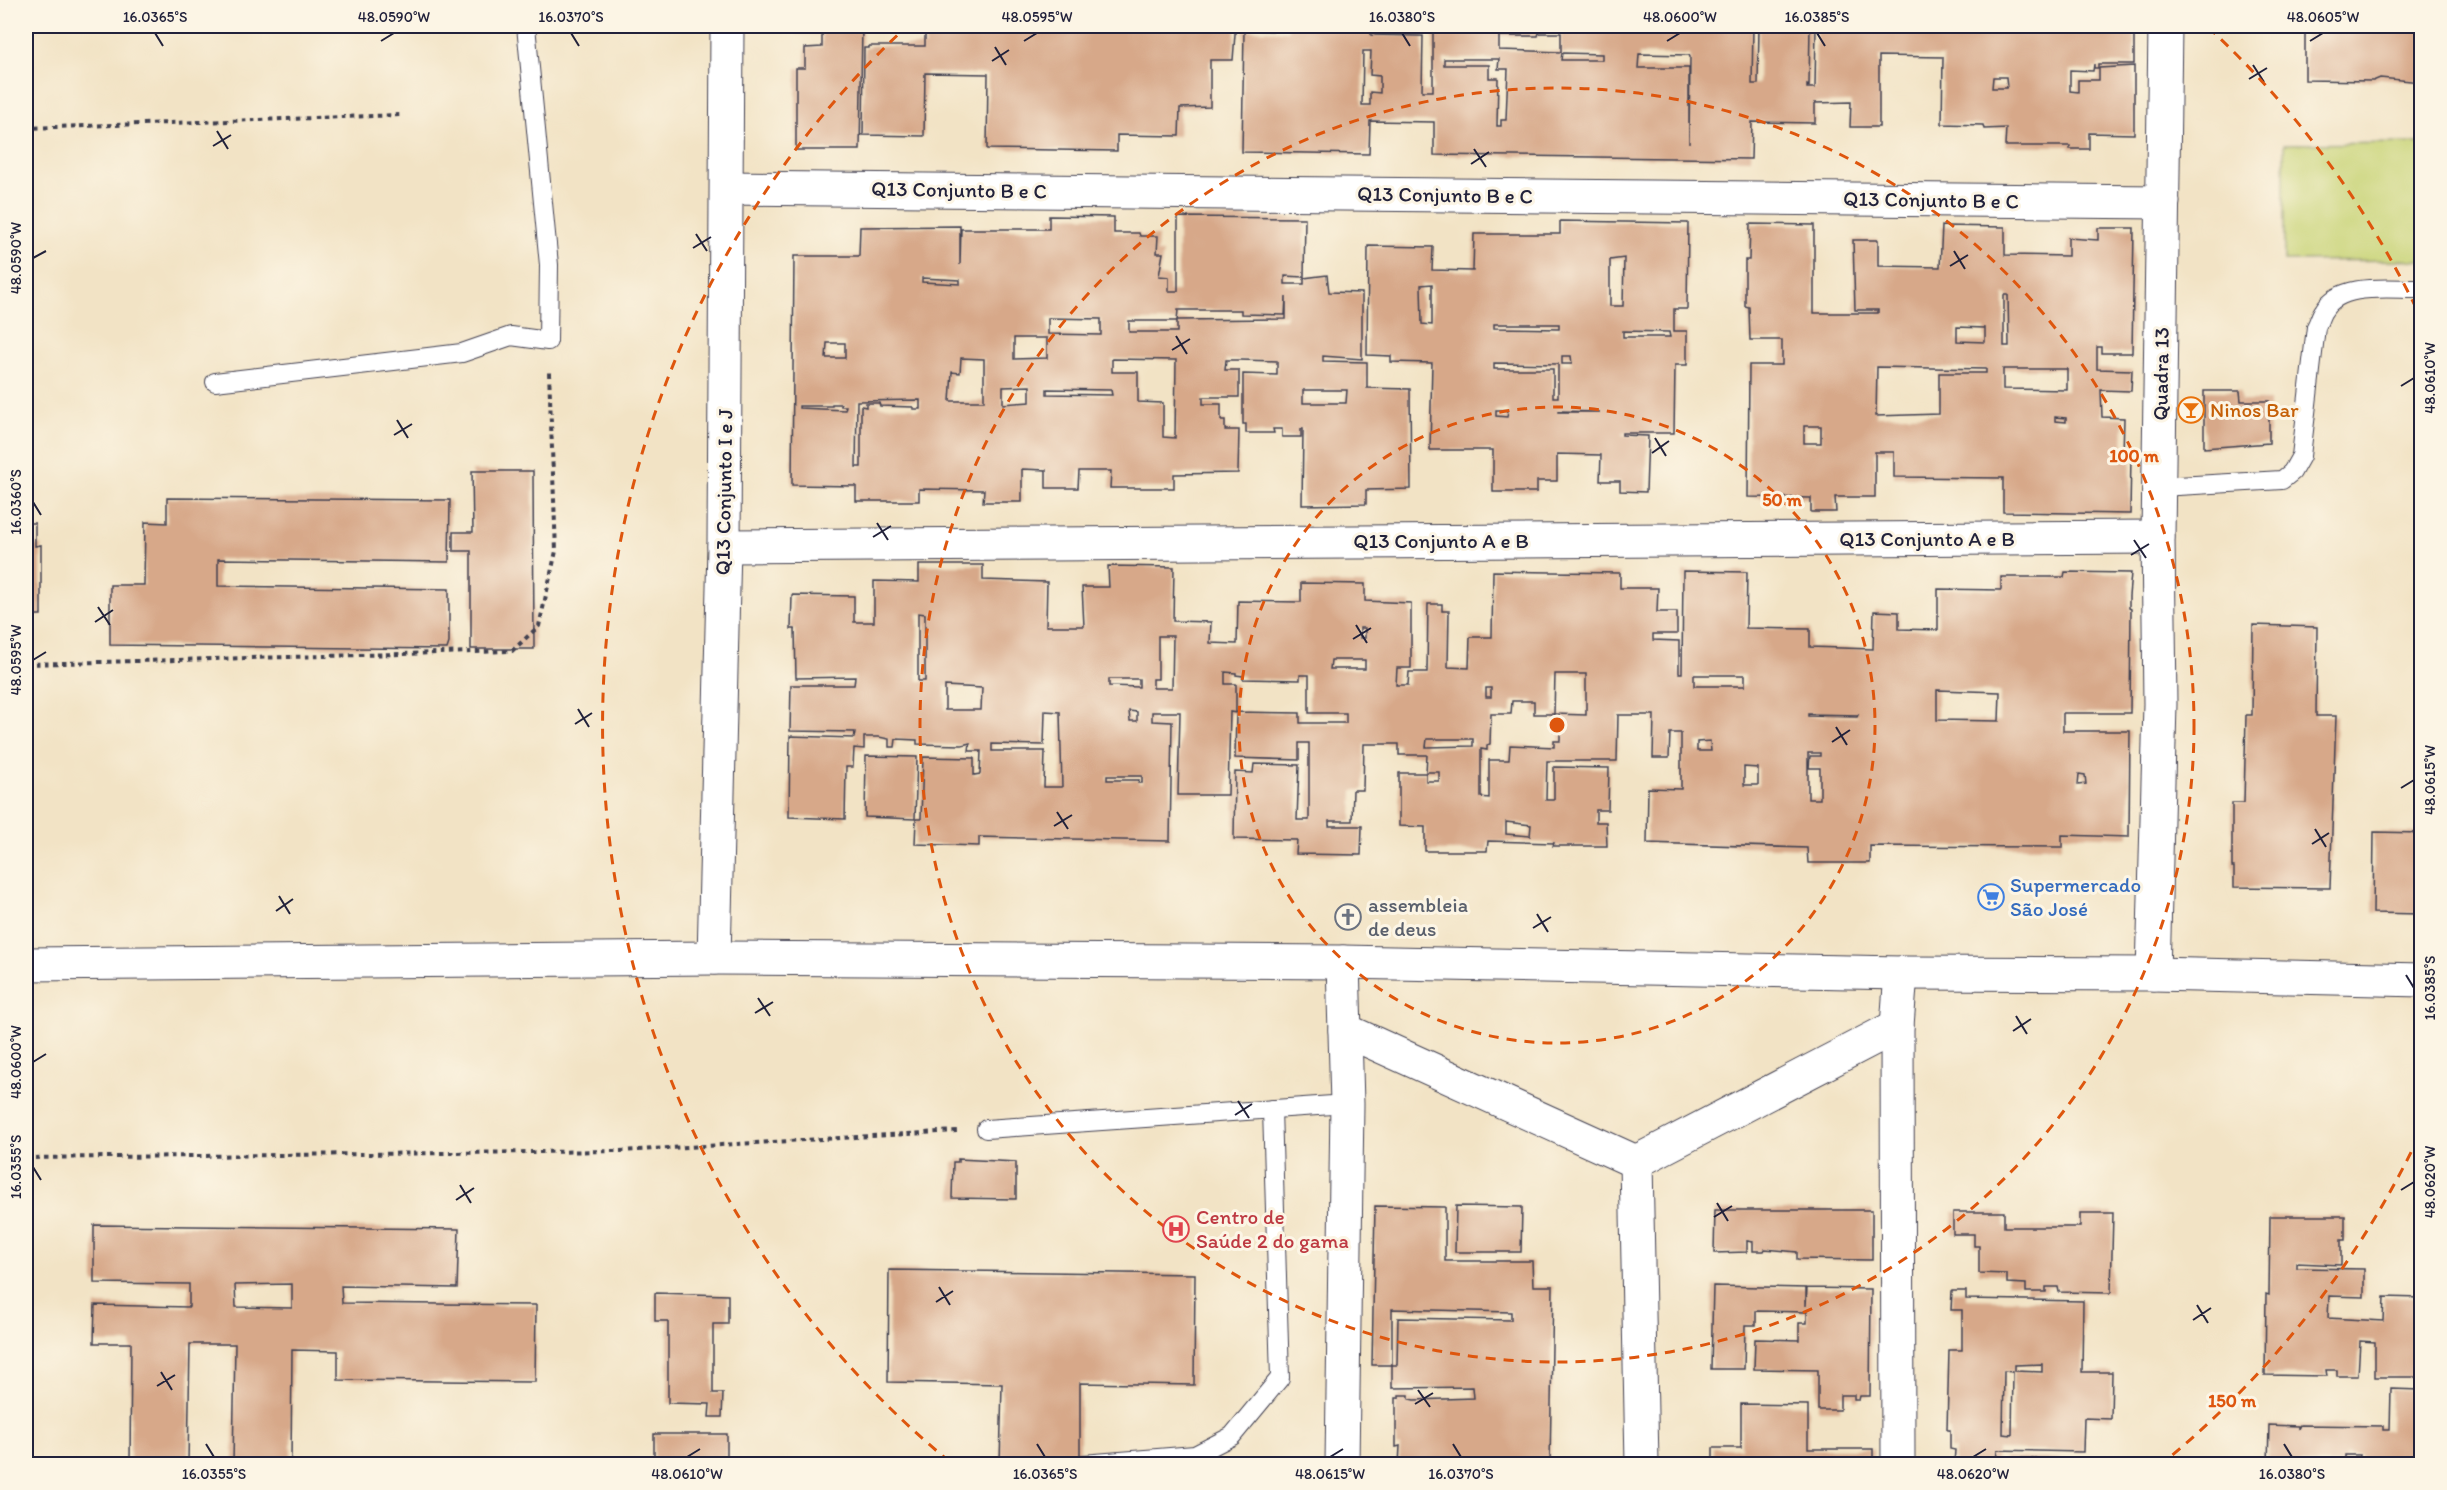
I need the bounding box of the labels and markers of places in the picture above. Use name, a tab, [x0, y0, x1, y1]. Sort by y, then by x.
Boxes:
bar icon: Ninos Bar	[2176, 395, 2206, 425]
place label: Ninos Bar	[2210, 397, 2299, 422]
centre of rings	[1547, 715, 1567, 735]
place label: Supermercado São José	[2010, 872, 2141, 921]
supermarket icon: Supermercado São José	[1976, 882, 2006, 912]
place label: assembleia de deus	[1368, 892, 1468, 941]
church icon: assembleia de deus	[1333, 902, 1363, 932]
place label: Centro de Saúde 2 do gama	[1196, 1204, 1349, 1253]
hospital icon: Centro de Saúde 2 do gama	[1161, 1214, 1191, 1244]

